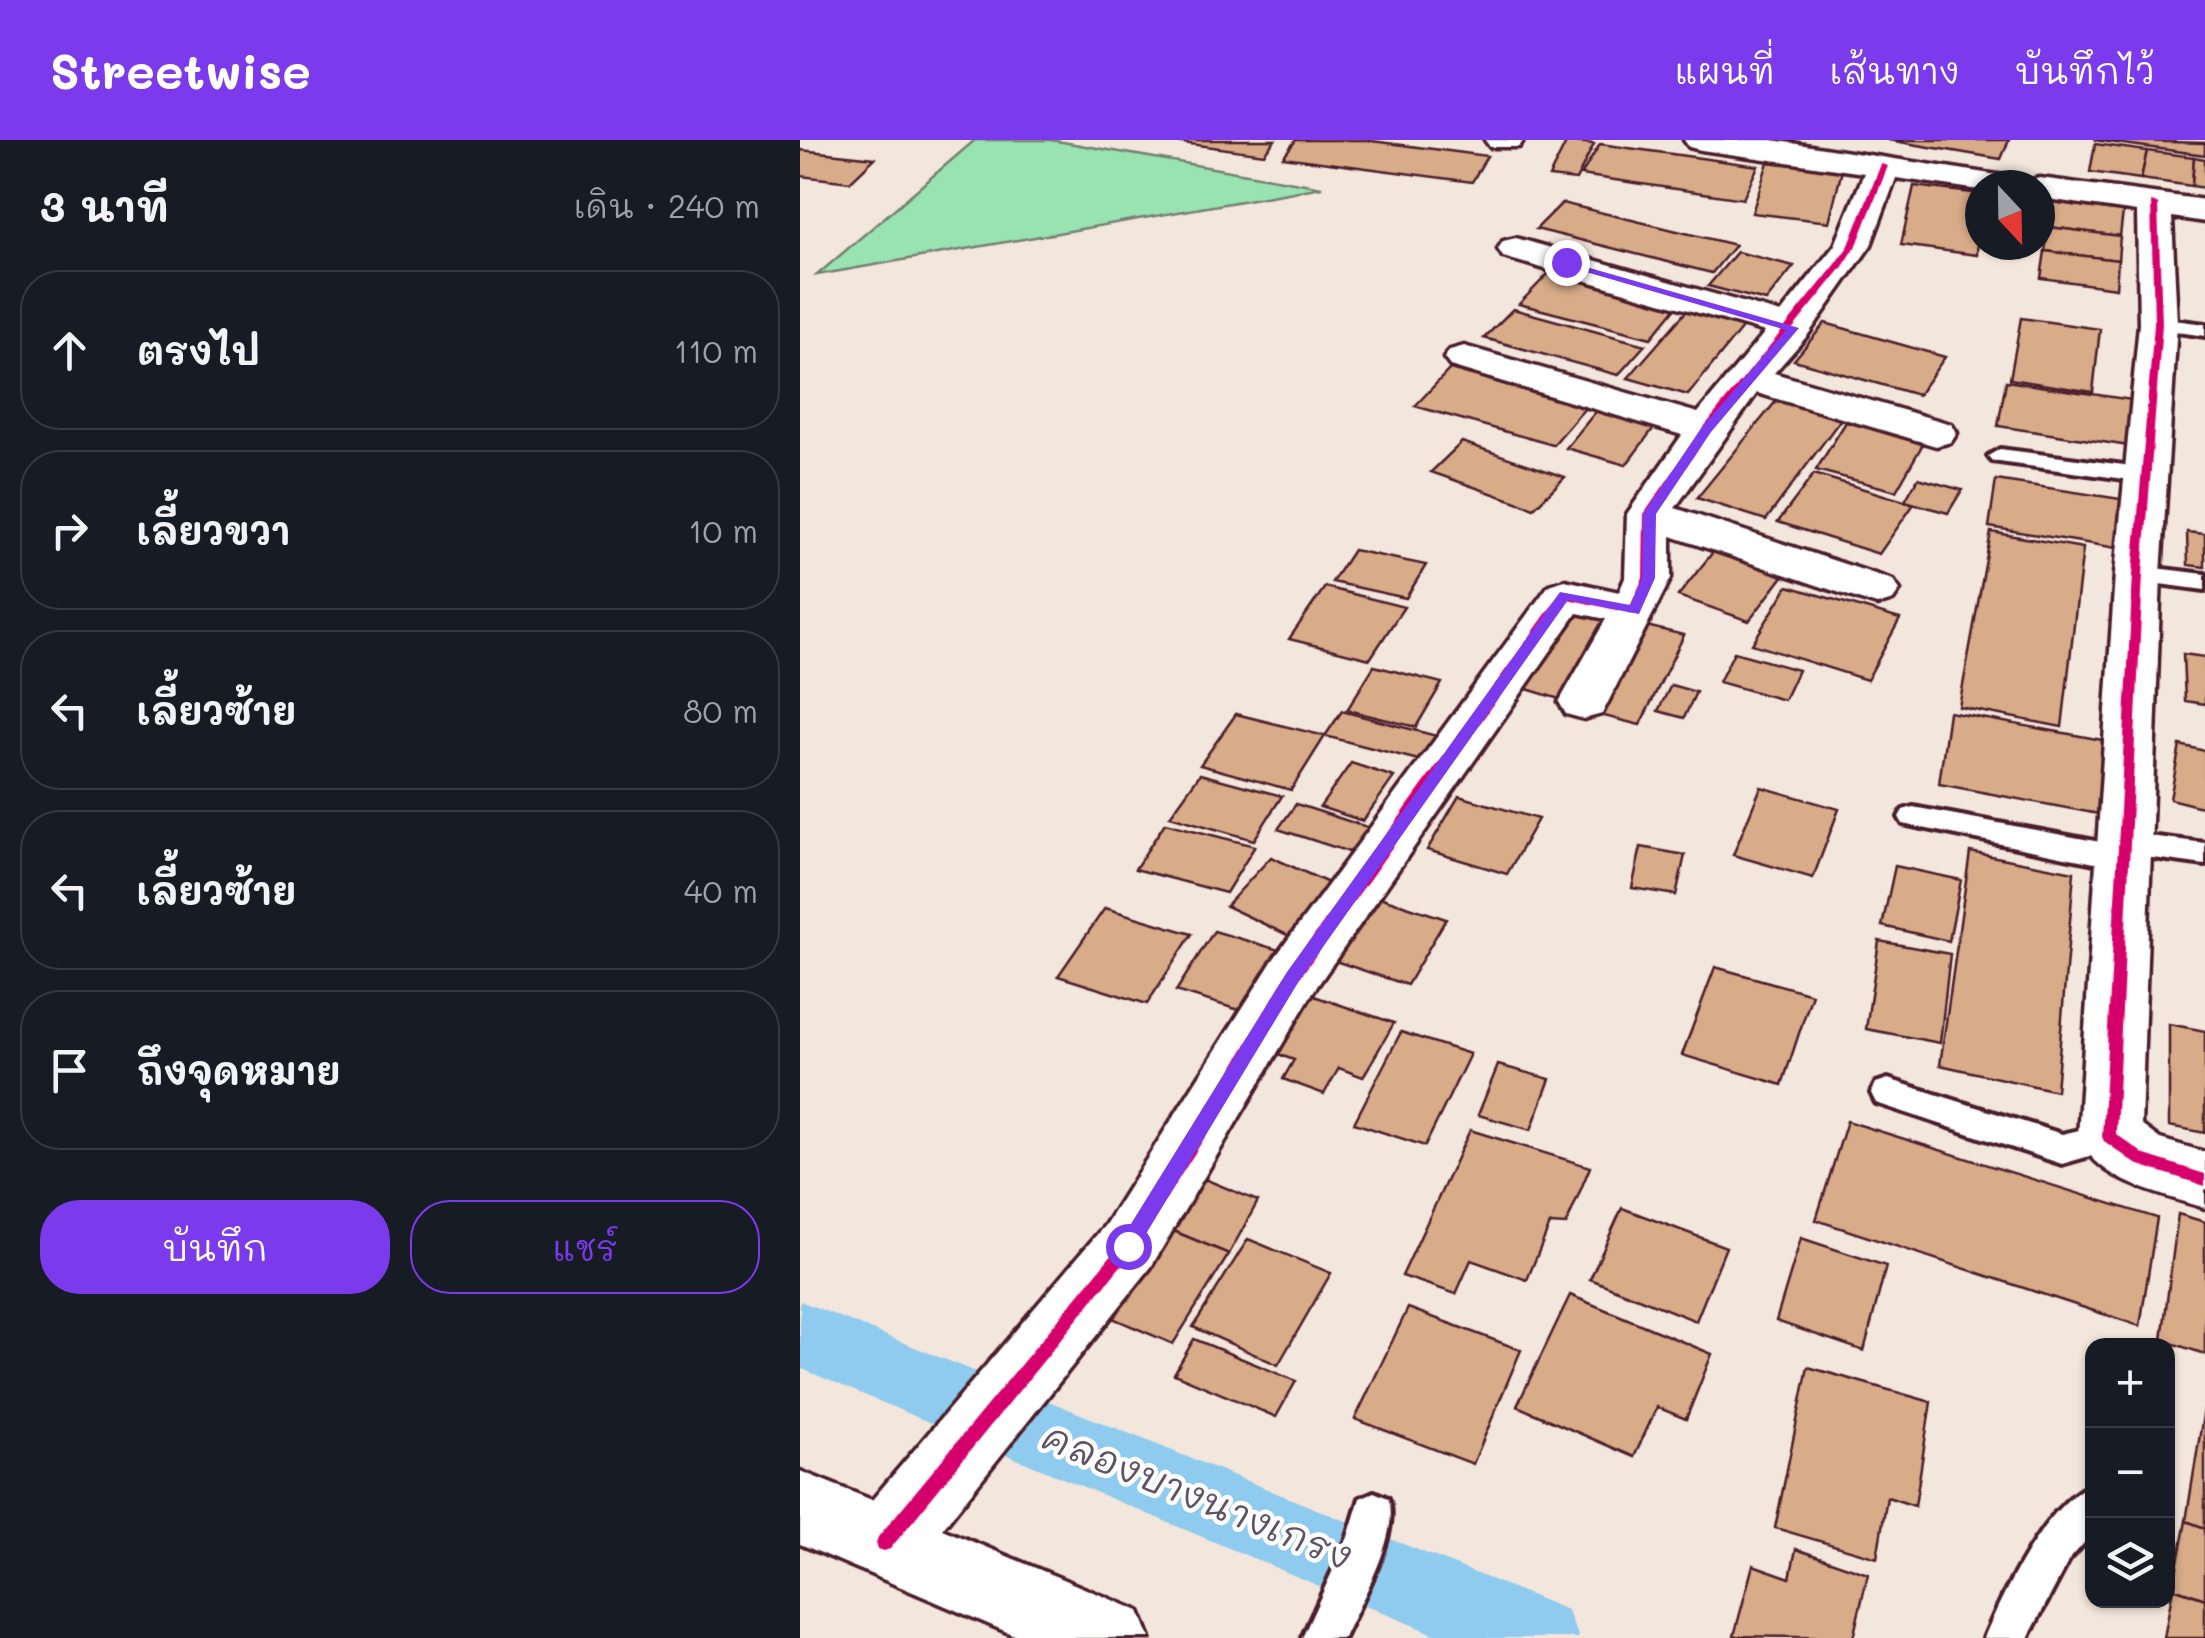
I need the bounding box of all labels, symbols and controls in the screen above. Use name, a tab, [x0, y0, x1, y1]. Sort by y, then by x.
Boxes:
text: Streetwise	[50, 39, 311, 101]
text: แผนที่	[1675, 47, 1775, 93]
text: เส้นทาง	[1830, 47, 1960, 93]
text: บันทึกไว้	[2015, 47, 2155, 93]
north arrow	[1965, 170, 2055, 260]
text: 3 นาที	[40, 178, 169, 233]
text: เดิน · 240 m	[574, 184, 760, 226]
route end	[1544, 240, 1590, 286]
icon: ahead	[42, 323, 97, 378]
text: ตรงไป	[137, 325, 260, 375]
text: 110 m	[674, 329, 758, 371]
icon: right	[42, 503, 97, 558]
text: เลี้ยวขวา	[137, 505, 291, 555]
text: 10 m	[688, 509, 758, 551]
icon: left	[42, 683, 97, 738]
text: เลี้ยวซ้าย	[137, 685, 296, 735]
text: 80 m	[683, 689, 758, 731]
icon: left	[42, 863, 97, 918]
text: เลี้ยวซ้าย	[137, 865, 296, 915]
text: 40 m	[684, 869, 758, 911]
icon: arrive	[42, 1043, 97, 1098]
text: ถึงจุดหมาย	[137, 1045, 340, 1095]
button: บันทึก	[40, 1200, 390, 1294]
button: แชร์	[410, 1200, 760, 1294]
route start	[1106, 1224, 1152, 1270]
map controls	[2085, 1338, 2175, 1608]
button: +	[2085, 1338, 2175, 1428]
water label: คลองบางนางเกรง	[1036, 1410, 1360, 1580]
button: −	[2085, 1428, 2175, 1518]
button: layers	[2085, 1518, 2175, 1608]

